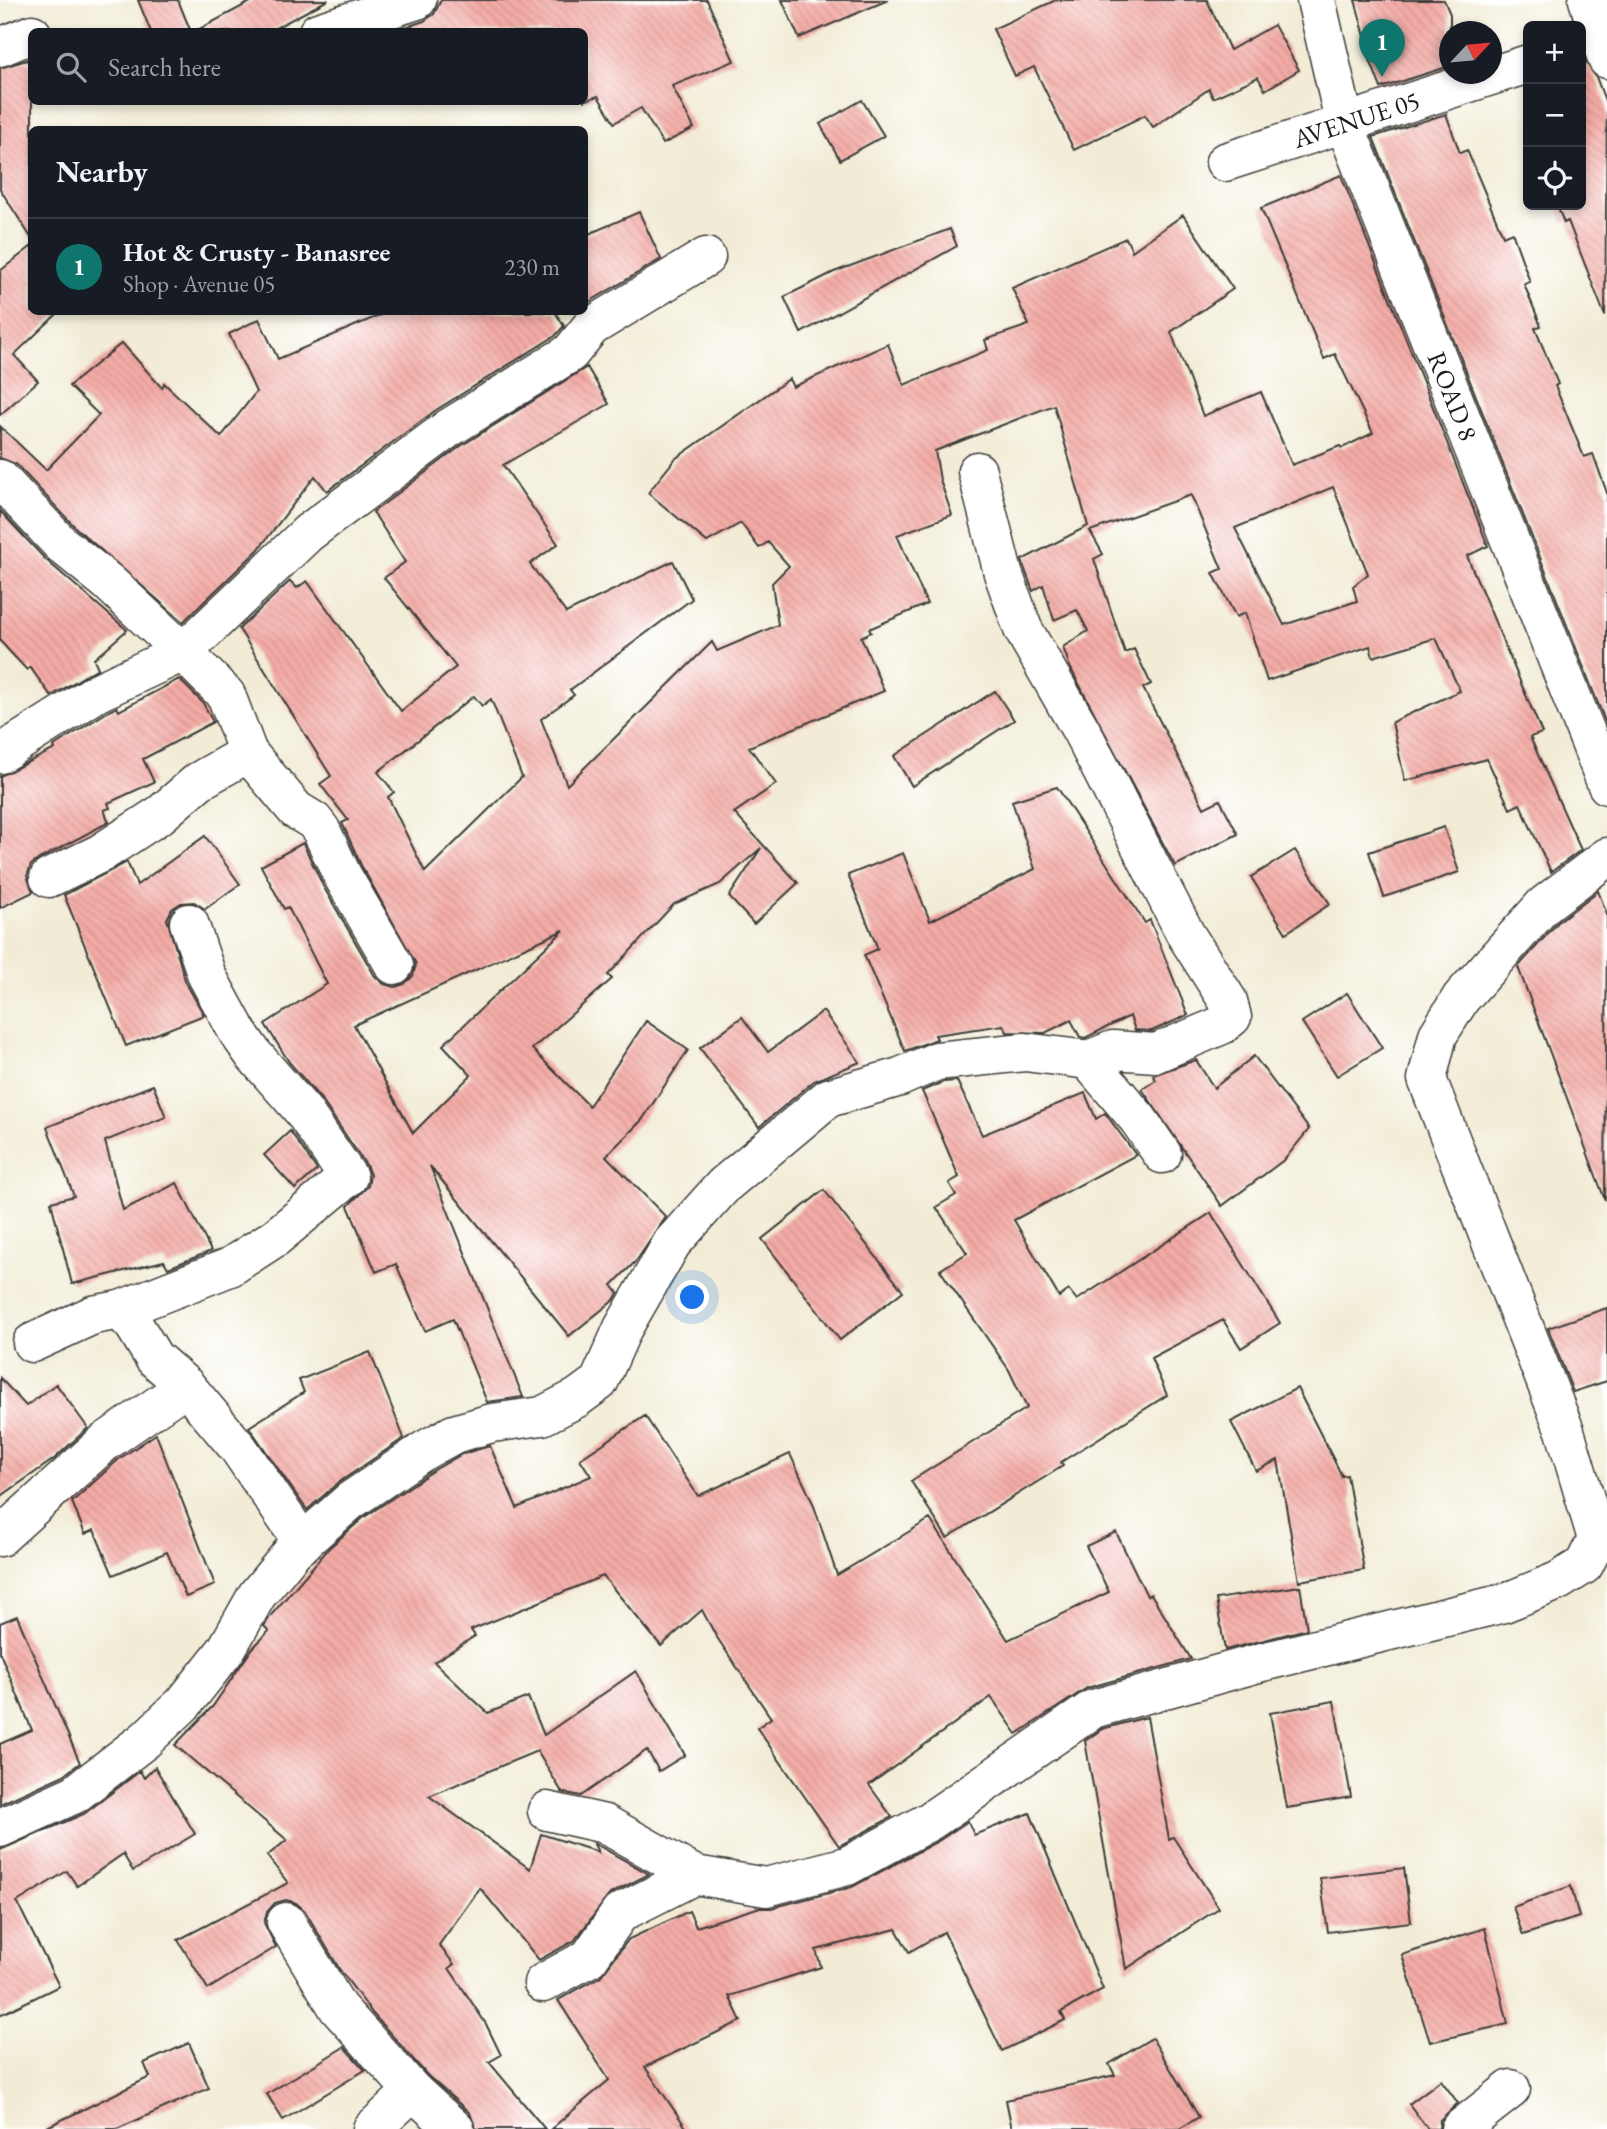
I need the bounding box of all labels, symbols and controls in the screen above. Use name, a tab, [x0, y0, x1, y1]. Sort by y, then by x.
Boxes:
pin: 1	[1359, 19, 1405, 77]
north arrow	[1439, 21, 1502, 84]
map controls	[1523, 21, 1586, 210]
button: +	[1523, 21, 1586, 84]
search box	[28, 28, 588, 105]
icon: search	[52, 48, 90, 86]
text: Search here	[108, 50, 221, 84]
street label: AVENUE 05	[1288, 83, 1424, 156]
button: −	[1523, 84, 1586, 147]
button: locate	[1523, 147, 1586, 210]
text: Nearby	[56, 152, 148, 191]
text: Hot & Crusty - Banasree	[123, 235, 390, 269]
text: 1	[73, 252, 85, 282]
text: 230 m	[504, 252, 560, 282]
text: Shop · Avenue 05	[123, 269, 275, 299]
street label: ROAD 8	[1420, 347, 1486, 446]
your location	[675, 1280, 709, 1314]

